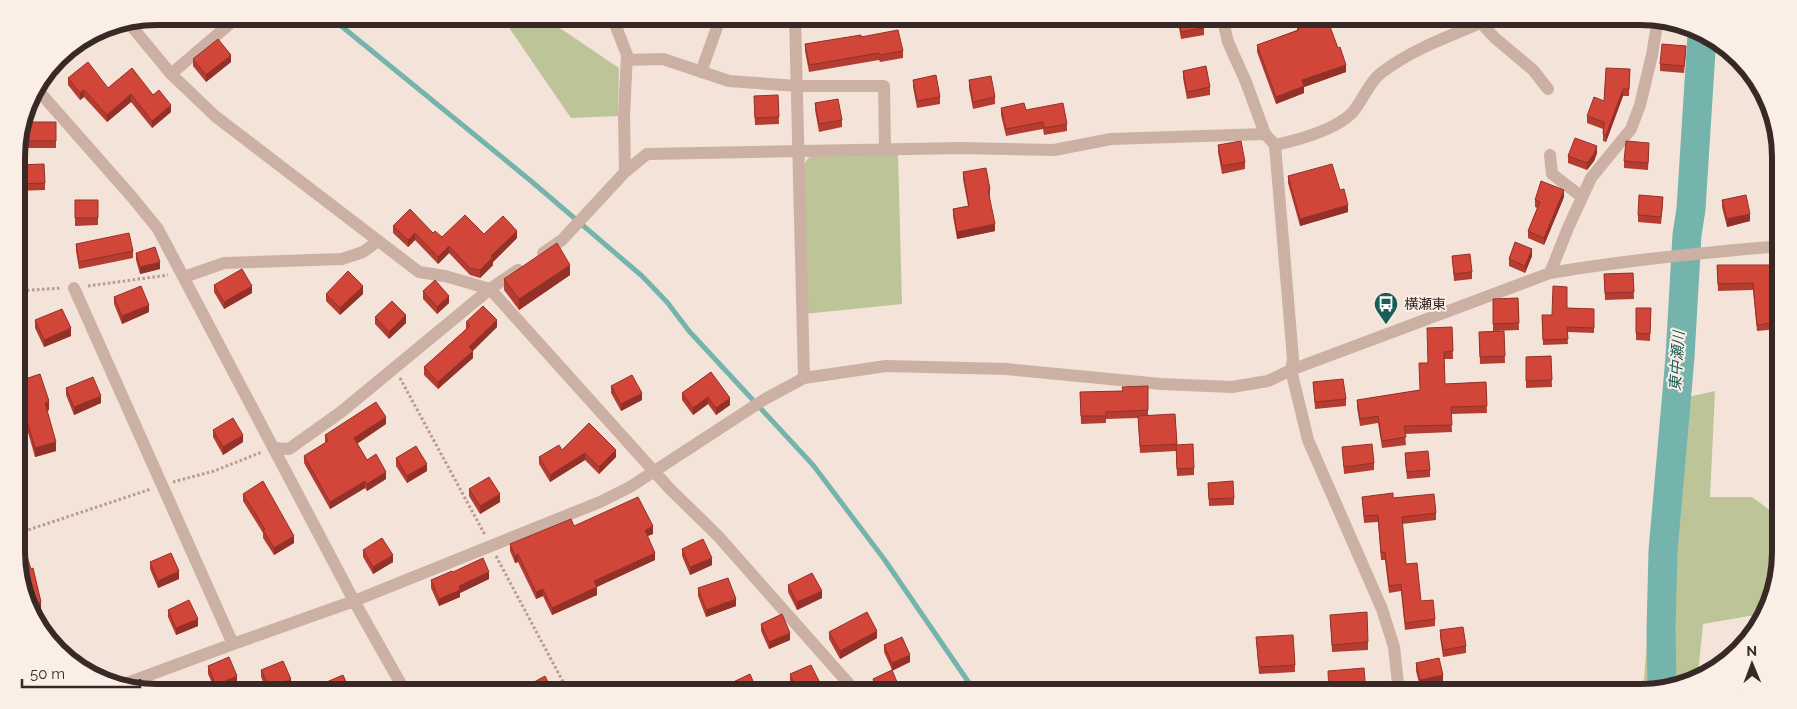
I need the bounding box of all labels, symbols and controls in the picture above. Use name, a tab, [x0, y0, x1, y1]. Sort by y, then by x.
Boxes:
bus stop icon: 横瀬東	[1373, 291, 1399, 325]
place label: 横瀬東	[1404, 296, 1446, 312]
water label: 東中瀬川	[1666, 328, 1688, 392]
north arrow	[1727, 639, 1777, 689]
text: N	[1746, 643, 1757, 659]
scale bar	[22, 656, 140, 688]
text: 50 m	[30, 665, 65, 683]

